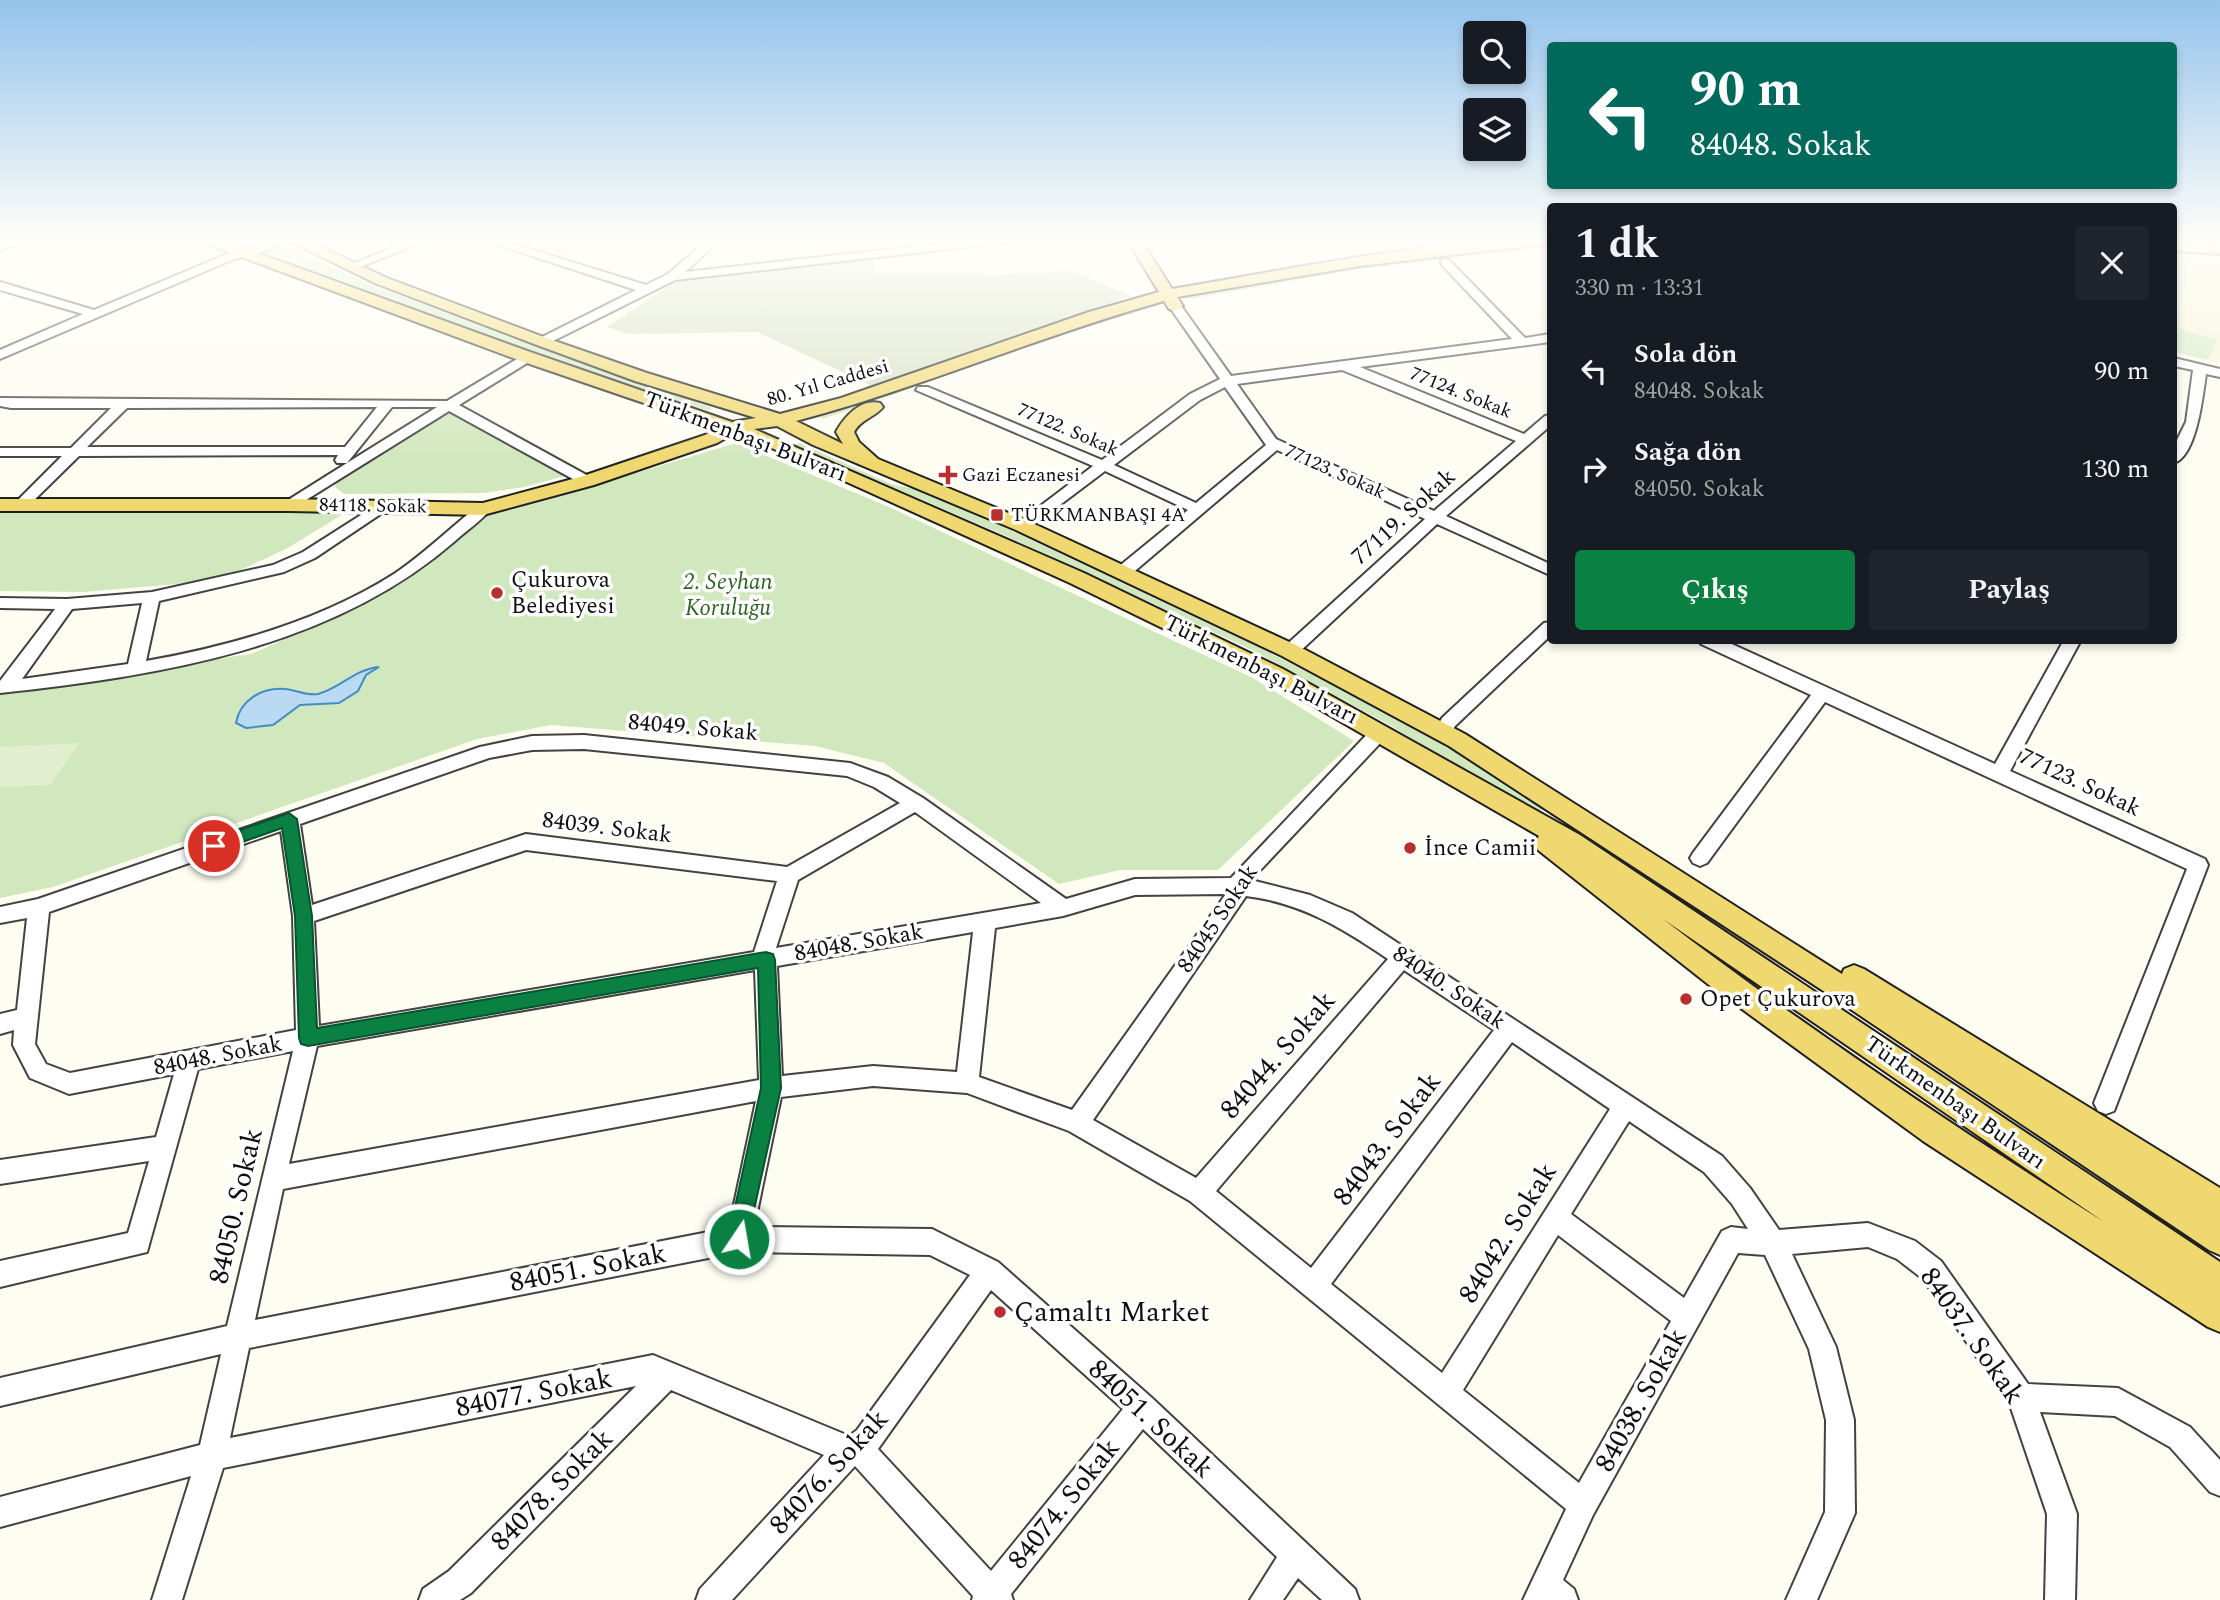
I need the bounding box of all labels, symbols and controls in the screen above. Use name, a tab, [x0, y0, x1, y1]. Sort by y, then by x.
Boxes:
map controls	[1463, 21, 1526, 161]
button: search	[1463, 21, 1526, 84]
text: 90 m	[1690, 53, 1801, 128]
icon: left	[1575, 70, 1666, 161]
button: layers	[1463, 98, 1526, 161]
text: 84048. Sokak	[1690, 121, 1872, 170]
text: 1 dk	[1575, 213, 1659, 276]
button: close	[2075, 226, 2149, 300]
text: 330 m · 13:31	[1575, 271, 1704, 306]
text: Sola dön	[1634, 334, 1737, 374]
text: 90 m	[2094, 351, 2149, 391]
street label: 80. Yıl Caddesi	[764, 352, 892, 414]
icon: left	[1575, 352, 1613, 390]
street label: 77124. Sokak	[1406, 359, 1517, 427]
text: 84048. Sokak	[1634, 374, 1765, 409]
street label: Türkmenbaşı Bulvarı	[638, 382, 852, 492]
street label: 77122. Sokak	[1013, 396, 1124, 465]
text: Sağa dön	[1634, 432, 1742, 472]
street label: 77123. Sokak	[1280, 437, 1391, 507]
text: 130 m	[2081, 449, 2149, 489]
icon: right	[1575, 450, 1613, 488]
street label: 77119. Sokak	[1344, 460, 1464, 574]
place label: Gazi Eczanesi	[962, 461, 1080, 490]
marker: Gazi Eczanesi	[940, 467, 956, 483]
text: 84050. Sokak	[1634, 472, 1765, 507]
street label: 84118. Sokak	[319, 491, 428, 521]
place label: TÜRKMANBAŞI 4A	[1011, 501, 1185, 530]
marker: TÜRKMANBAŞI 4A	[989, 507, 1005, 523]
button: Çıkış	[1575, 550, 1855, 630]
button: Paylaş	[1869, 550, 2149, 630]
place label: Çukurova Belediyesi	[511, 563, 615, 624]
park label: 2. Seyhan Koruluğu	[682, 565, 773, 626]
marker: Çukurova Belediyesi	[489, 585, 505, 601]
street label: Türkmenbaşı Bulvarı	[1157, 606, 1365, 734]
street label: 84049. Sokak	[626, 705, 760, 751]
street label: 77123. Sokak	[2013, 740, 2147, 827]
street label: 84039. Sokak	[540, 803, 674, 853]
pin	[184, 816, 244, 876]
icon: arrive	[195, 827, 233, 865]
place label: İnce Camii	[1424, 831, 1536, 866]
marker: İnce Camii	[1402, 840, 1418, 856]
street label: 84045 Sokak	[1169, 857, 1267, 981]
street label: 84048. Sokak	[792, 914, 926, 972]
street label: 84040. Sokak	[1385, 937, 1513, 1039]
street label: 84044. Sokak	[1210, 981, 1346, 1129]
place label: Opet Çukurova	[1700, 982, 1856, 1017]
marker: Opet Çukurova	[1678, 991, 1694, 1007]
street label: 84048. Sokak	[151, 1026, 286, 1086]
street label: Türkmenbaşı Bulvarı	[1857, 1027, 2053, 1179]
street label: 84043. Sokak	[1322, 1063, 1452, 1215]
street label: 84050. Sokak	[197, 1124, 275, 1288]
street label: 84042. Sokak	[1448, 1154, 1568, 1312]
position arrow	[702, 1202, 776, 1276]
street label: 84051. Sokak	[506, 1232, 670, 1304]
street label: 84037. Sokak	[1909, 1259, 2035, 1413]
place label: Çamaltı Market	[1014, 1291, 1210, 1334]
marker: Çamaltı Market	[992, 1304, 1008, 1320]
street label: 84038. Sokak	[1584, 1320, 1698, 1480]
street label: 84051. Sokak	[1078, 1349, 1224, 1489]
street label: 84077. Sokak	[452, 1357, 616, 1429]
street label: 84076. Sokak	[759, 1399, 899, 1545]
street label: 84078. Sokak	[481, 1419, 623, 1561]
street label: 84074. Sokak	[997, 1429, 1131, 1579]

